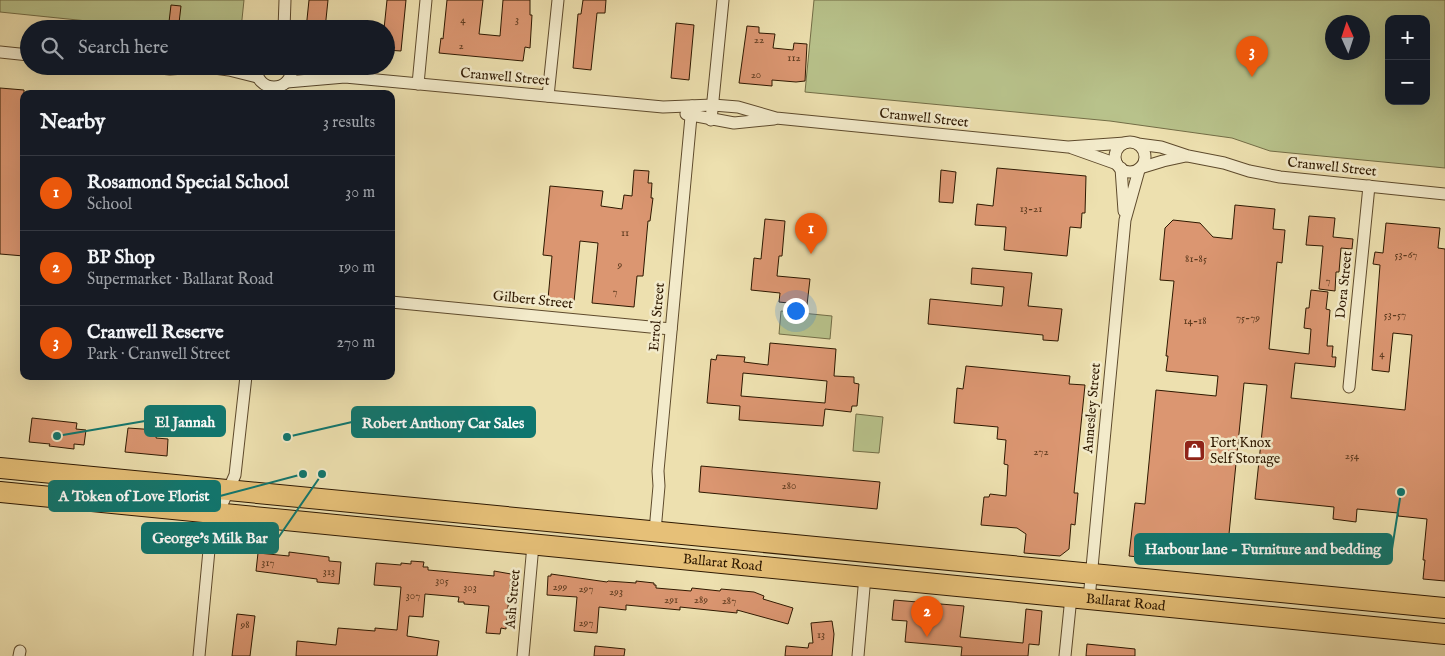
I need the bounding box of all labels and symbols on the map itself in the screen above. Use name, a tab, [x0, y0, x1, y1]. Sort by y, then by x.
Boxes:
house number: 4	[460, 13, 466, 27]
house number: 3	[515, 13, 519, 27]
north arrow	[1325, 15, 1370, 60]
house number: 22	[754, 33, 764, 47]
pin: 3	[1236, 36, 1268, 77]
house number: 2	[458, 39, 464, 53]
house number: 112	[787, 51, 801, 65]
street label: Cranwell Street	[460, 64, 551, 90]
house number: 20	[751, 68, 761, 82]
street label: Cranwell Street	[879, 104, 970, 132]
street label: Cranwell Street	[1287, 153, 1378, 181]
house number: 13-21	[1020, 202, 1042, 216]
pin: 1	[795, 213, 827, 254]
house number: 11	[621, 226, 629, 240]
house number: 53-67	[1395, 248, 1418, 262]
street label: Dora Street	[1332, 250, 1357, 320]
house number: 81-85	[1185, 252, 1207, 266]
house number: 9	[617, 258, 623, 272]
house number: 7	[1325, 274, 1331, 288]
street label: Errol Street	[645, 282, 669, 352]
house number: 7	[612, 285, 618, 299]
street label: Gilbert Street	[492, 287, 574, 313]
your location	[783, 298, 809, 324]
house number: 53-57	[1384, 308, 1406, 322]
house number: 75-79	[1236, 311, 1260, 325]
house number: 14-18	[1183, 314, 1207, 328]
house number: 4	[1379, 347, 1385, 361]
street label: Annesley Street	[1079, 362, 1105, 455]
callout: El Jannah	[145, 406, 225, 436]
callout: Robert Anthony Car Sales	[352, 407, 535, 437]
text: El Jannah	[155, 413, 216, 432]
text: Robert Anthony Car Sales	[362, 414, 525, 433]
place label: Fort Knox Self Storage	[1210, 434, 1281, 468]
shop icon: Fort Knox Self Storage	[1182, 439, 1206, 463]
house number: 272	[1033, 445, 1049, 459]
house number: 254	[1345, 449, 1360, 463]
house number: 280	[782, 479, 796, 493]
callout: A Token of Love Florist	[49, 481, 220, 511]
text: A Token of Love Florist	[58, 487, 210, 506]
callout: George's Milk Bar	[142, 523, 278, 553]
text: George's Milk Bar	[152, 529, 268, 548]
callout: Harbour lane - Furniture and bedding	[1135, 534, 1392, 564]
text: Harbour lane - Furniture and bedding	[1145, 540, 1382, 559]
street label: Ballarat Road	[682, 550, 764, 576]
house number: 317	[261, 556, 275, 570]
house number: 313	[323, 565, 335, 579]
street label: Ash Street	[501, 568, 525, 631]
house number: 305	[435, 574, 449, 588]
house number: 299	[553, 580, 568, 594]
house number: 303	[463, 581, 477, 595]
house number: 297	[578, 582, 594, 596]
house number: 293	[609, 585, 623, 599]
house number: 307	[406, 589, 420, 603]
street label: Ballarat Road	[1085, 590, 1167, 616]
house number: 291	[664, 593, 678, 607]
house number: 289	[694, 593, 708, 607]
house number: 287	[722, 594, 736, 608]
pin: 2	[911, 596, 943, 637]
house number: 297	[578, 616, 594, 630]
house number: 98	[239, 618, 250, 632]
house number: 13	[817, 628, 825, 642]

